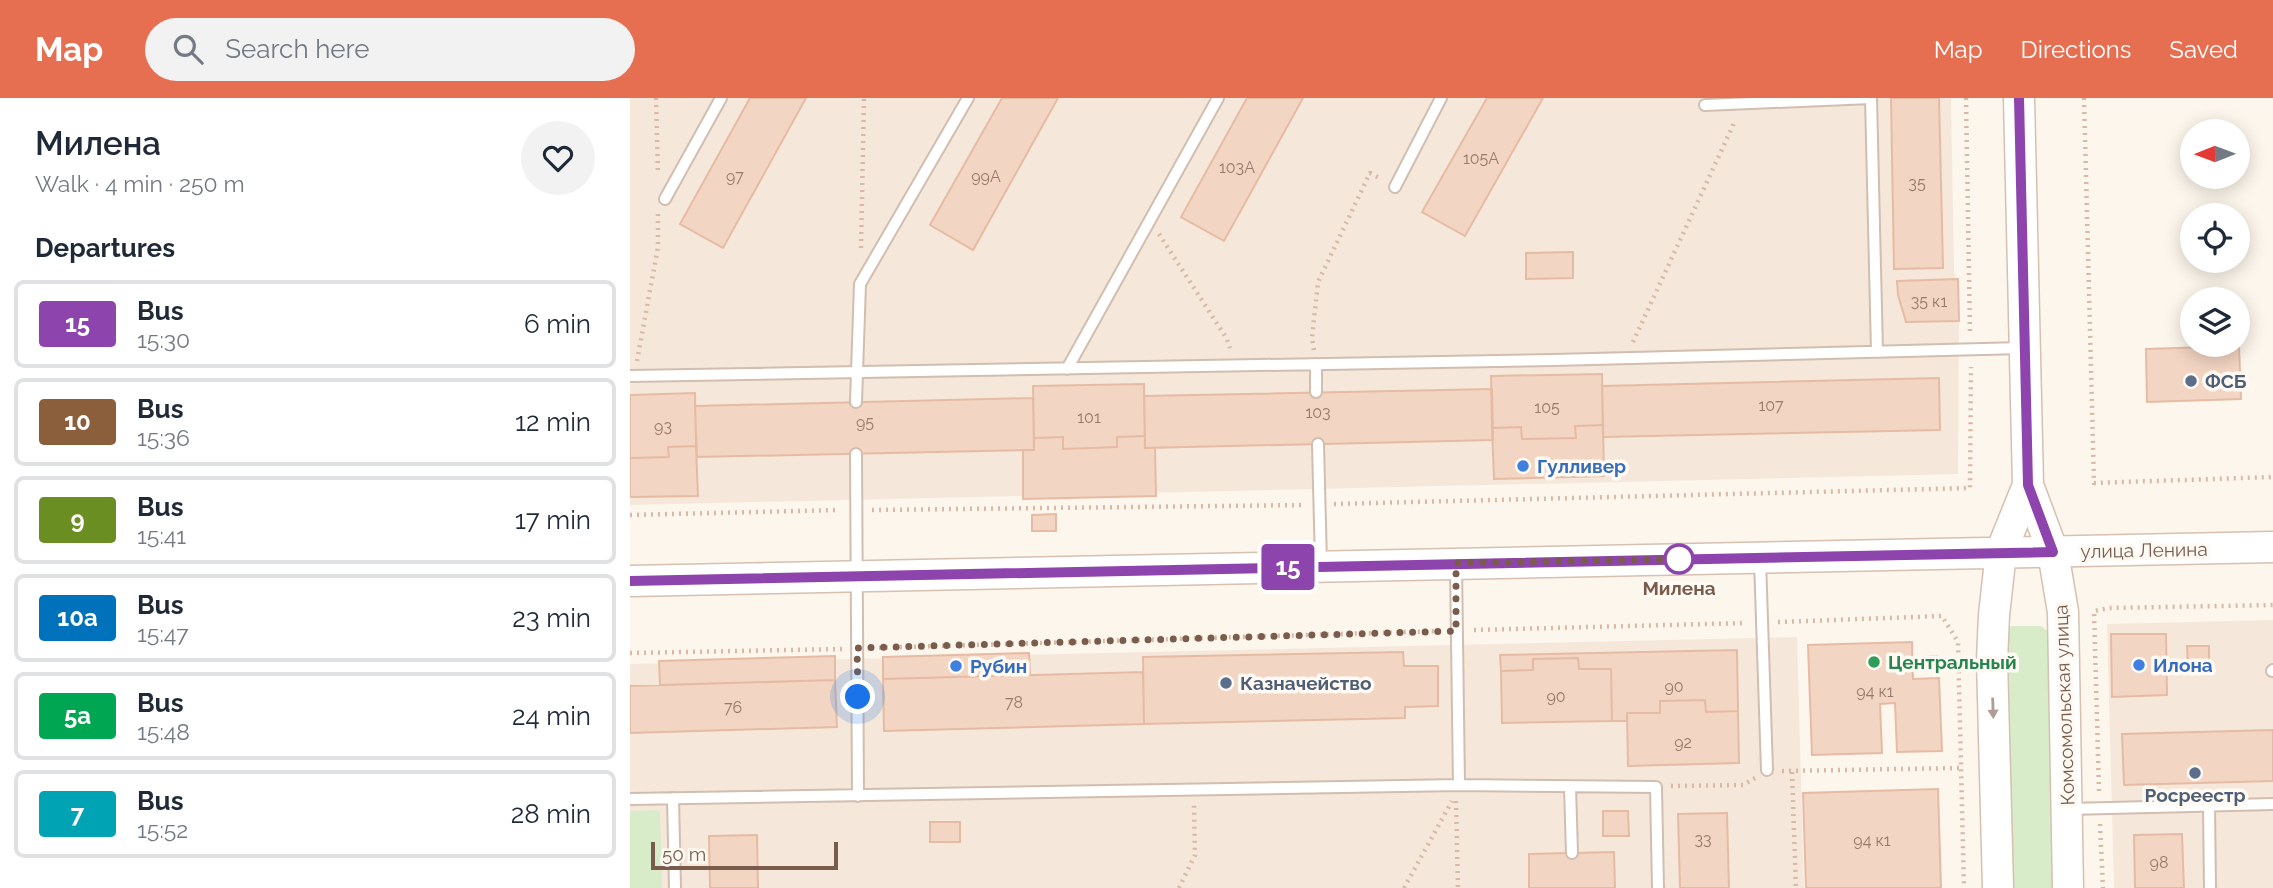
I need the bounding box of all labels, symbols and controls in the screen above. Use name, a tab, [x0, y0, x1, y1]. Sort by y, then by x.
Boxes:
search box	[145, 18, 635, 81]
text: Map	[35, 30, 103, 69]
icon: search	[169, 30, 207, 68]
text: Search here	[225, 34, 370, 64]
text: Map	[1934, 35, 1983, 64]
text: Directions	[2021, 35, 2131, 64]
text: Saved	[2169, 35, 2238, 64]
north arrow	[2180, 119, 2250, 189]
map controls	[2180, 119, 2250, 357]
button: heart	[521, 121, 595, 195]
text: Милена	[35, 124, 161, 163]
house number: 105А	[1463, 149, 1499, 168]
house number: 103А	[1219, 158, 1255, 177]
house number: 97	[726, 167, 744, 186]
house number: 99А	[971, 167, 1001, 186]
text: Walk · 4 min · 250 m	[35, 170, 245, 197]
house number: 35	[1908, 174, 1926, 193]
button: locate	[2180, 203, 2250, 273]
text: Departures	[35, 233, 175, 263]
button: layers	[2180, 287, 2250, 357]
house number: 35 к1	[1911, 292, 1947, 311]
text: Bus	[137, 296, 184, 326]
text: 15	[65, 309, 90, 338]
text: 6 min	[524, 309, 591, 339]
text: 15:30	[137, 326, 190, 353]
place label: ФСБ	[2205, 370, 2247, 392]
marker: ФСБ	[2183, 373, 2199, 389]
text: Bus	[137, 394, 184, 424]
house number: 107	[1758, 396, 1784, 415]
house number: 105	[1534, 398, 1560, 417]
house number: 103	[1305, 403, 1331, 422]
text: 10	[64, 407, 91, 436]
text: 12 min	[515, 407, 591, 437]
house number: 101	[1077, 408, 1101, 427]
house number: 95	[856, 413, 874, 432]
house number: 93	[654, 417, 672, 436]
text: 15:36	[137, 424, 190, 451]
place label: Гулливер	[1537, 455, 1626, 477]
marker: Гулливер	[1515, 458, 1531, 474]
text: Bus	[137, 492, 184, 522]
text: 9	[70, 505, 85, 534]
text: 17 min	[515, 505, 591, 535]
text: 15:41	[137, 522, 186, 549]
street label: улица Ленина	[2080, 538, 2208, 562]
line badge: 15	[1256, 544, 1320, 590]
marker: Милена	[1664, 544, 1694, 574]
text: 15	[1275, 552, 1301, 581]
place label: Милена	[1642, 577, 1716, 599]
text: Bus	[137, 590, 184, 620]
text: 10а	[57, 603, 98, 632]
text: 23 min	[512, 603, 591, 633]
street label: Комсомольская улица	[2049, 604, 2079, 806]
text: 15:47	[137, 620, 188, 647]
place label: Центральный	[1888, 651, 2017, 673]
marker: Центральный	[1866, 654, 1882, 670]
place label: Илона	[2153, 654, 2213, 676]
place label: Рубин	[970, 655, 1027, 677]
marker: Илона	[2131, 657, 2147, 673]
marker: Рубин	[948, 658, 964, 674]
place label: Казначейство	[1240, 672, 1372, 694]
marker: Казначейство	[1218, 675, 1234, 691]
house number: 90	[1664, 677, 1684, 696]
your location	[840, 679, 875, 714]
house number: 94 к1	[1856, 682, 1894, 701]
house number: 90	[1546, 687, 1566, 706]
text: Bus	[137, 688, 184, 718]
house number: 78	[1005, 693, 1023, 712]
one-way arrow	[1988, 697, 1999, 719]
house number: 76	[724, 698, 742, 717]
text: 5а	[64, 701, 91, 730]
text: 24 min	[512, 701, 591, 731]
text: 15:48	[137, 718, 190, 745]
house number: 92	[1674, 733, 1692, 752]
marker: Росреестр	[2187, 765, 2203, 781]
place label: Росреестр	[2144, 784, 2246, 806]
text: Bus	[137, 786, 184, 816]
text: 7	[71, 799, 84, 828]
text: 28 min	[511, 799, 591, 829]
text: 15:52	[137, 816, 188, 843]
house number: 33	[1694, 830, 1712, 849]
house number: 94 к1	[1853, 831, 1891, 850]
scale bar	[651, 839, 838, 871]
text: 50 m	[662, 843, 706, 865]
house number: 98	[2150, 853, 2168, 872]

